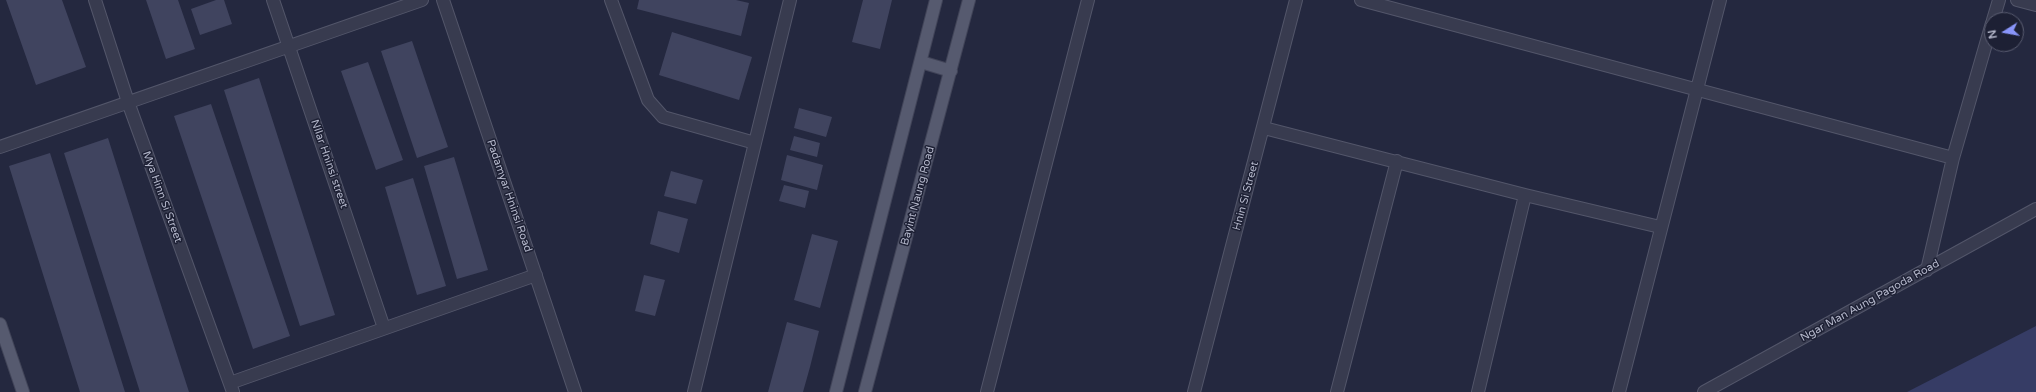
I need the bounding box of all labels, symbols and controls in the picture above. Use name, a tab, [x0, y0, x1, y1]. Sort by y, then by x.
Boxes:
north arrow	[1984, 12, 2024, 52]
text: N	[1985, 29, 2000, 40]
street label: NIlar Hninsi street	[308, 118, 350, 210]
street label: Padamyar Hninsi Road	[483, 138, 535, 254]
street label: Bayint Naung Road	[898, 145, 938, 247]
street label: Mya Hinn Si Street	[139, 149, 185, 245]
street label: Hnin Si Street	[1230, 160, 1262, 232]
street label: Ngar Man Aung Pagoda Road	[1798, 257, 1942, 345]

